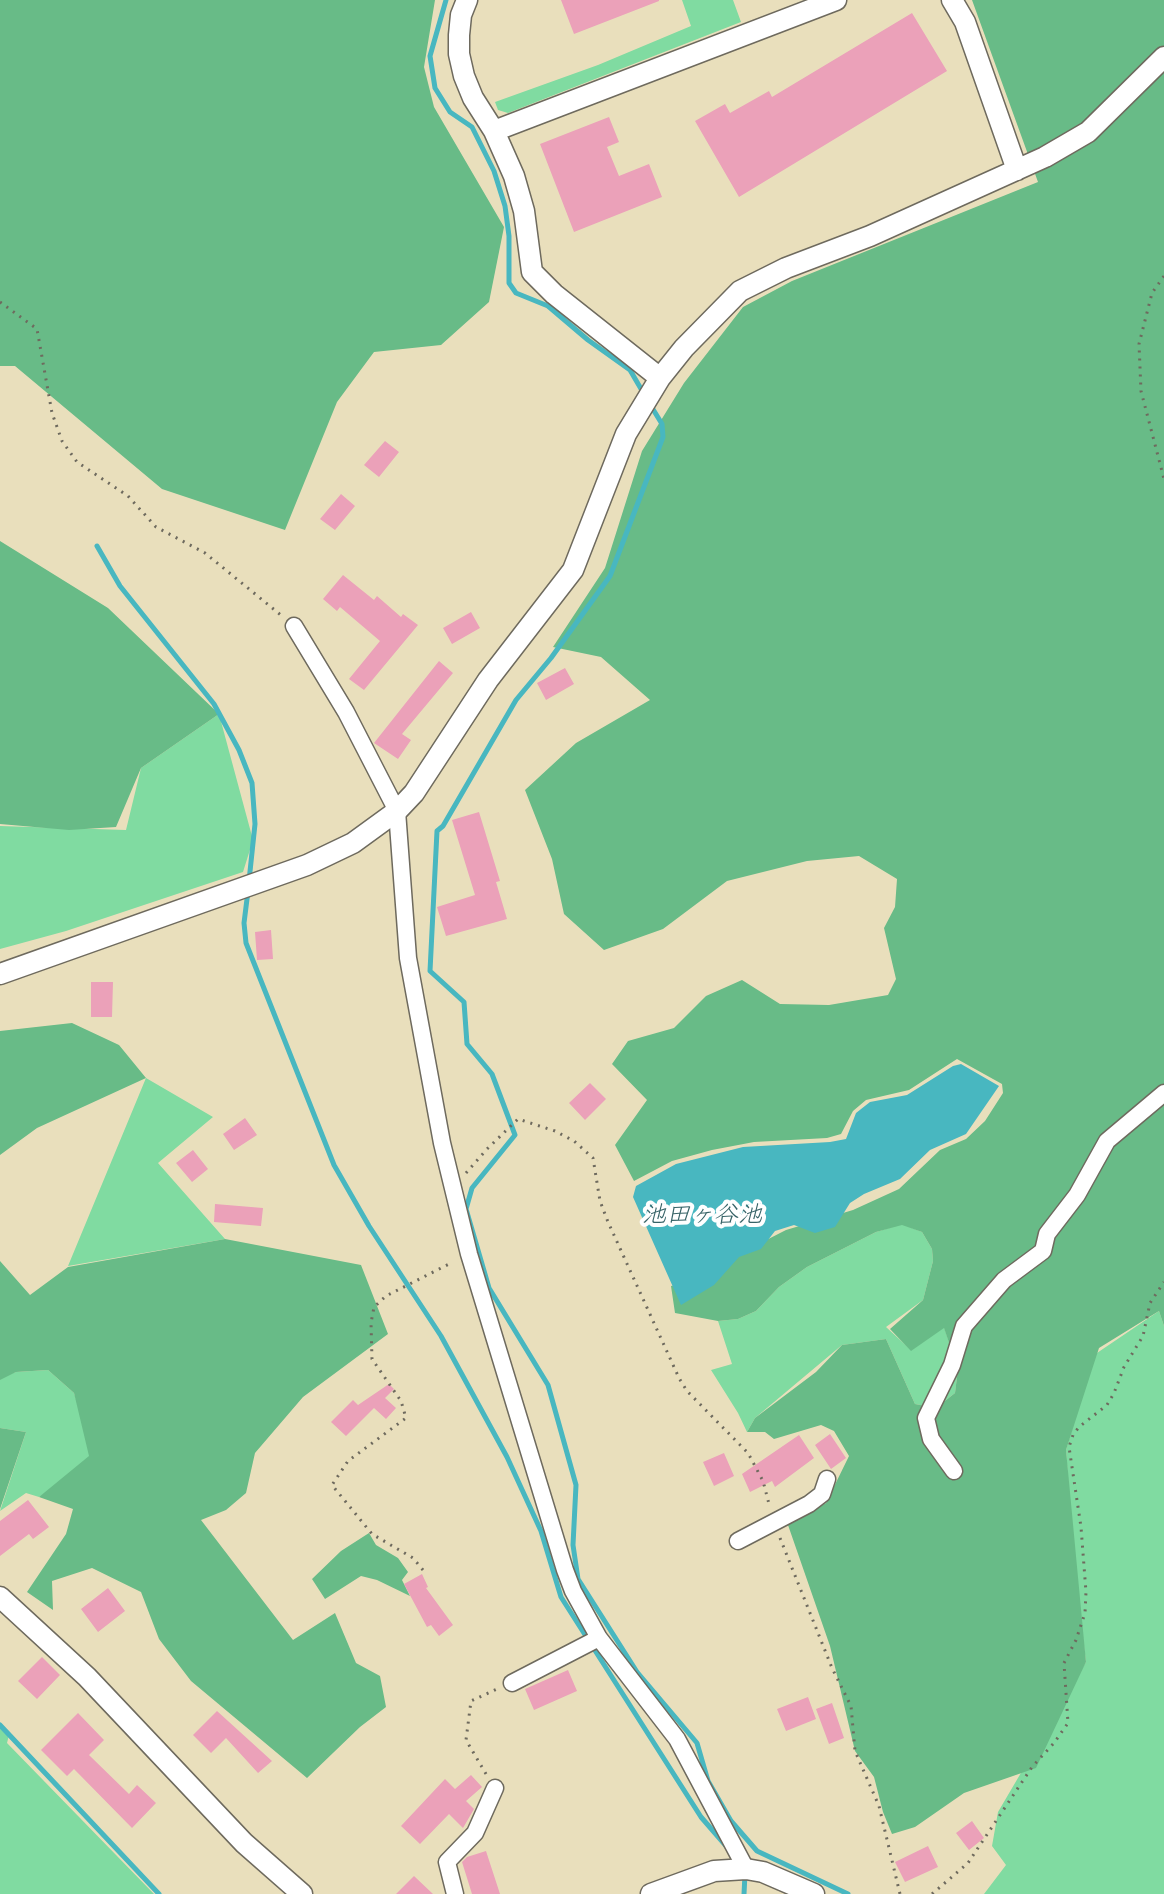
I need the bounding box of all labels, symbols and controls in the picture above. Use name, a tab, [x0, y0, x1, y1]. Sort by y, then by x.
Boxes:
water label: 池田ヶ谷池	[642, 1201, 762, 1229]

